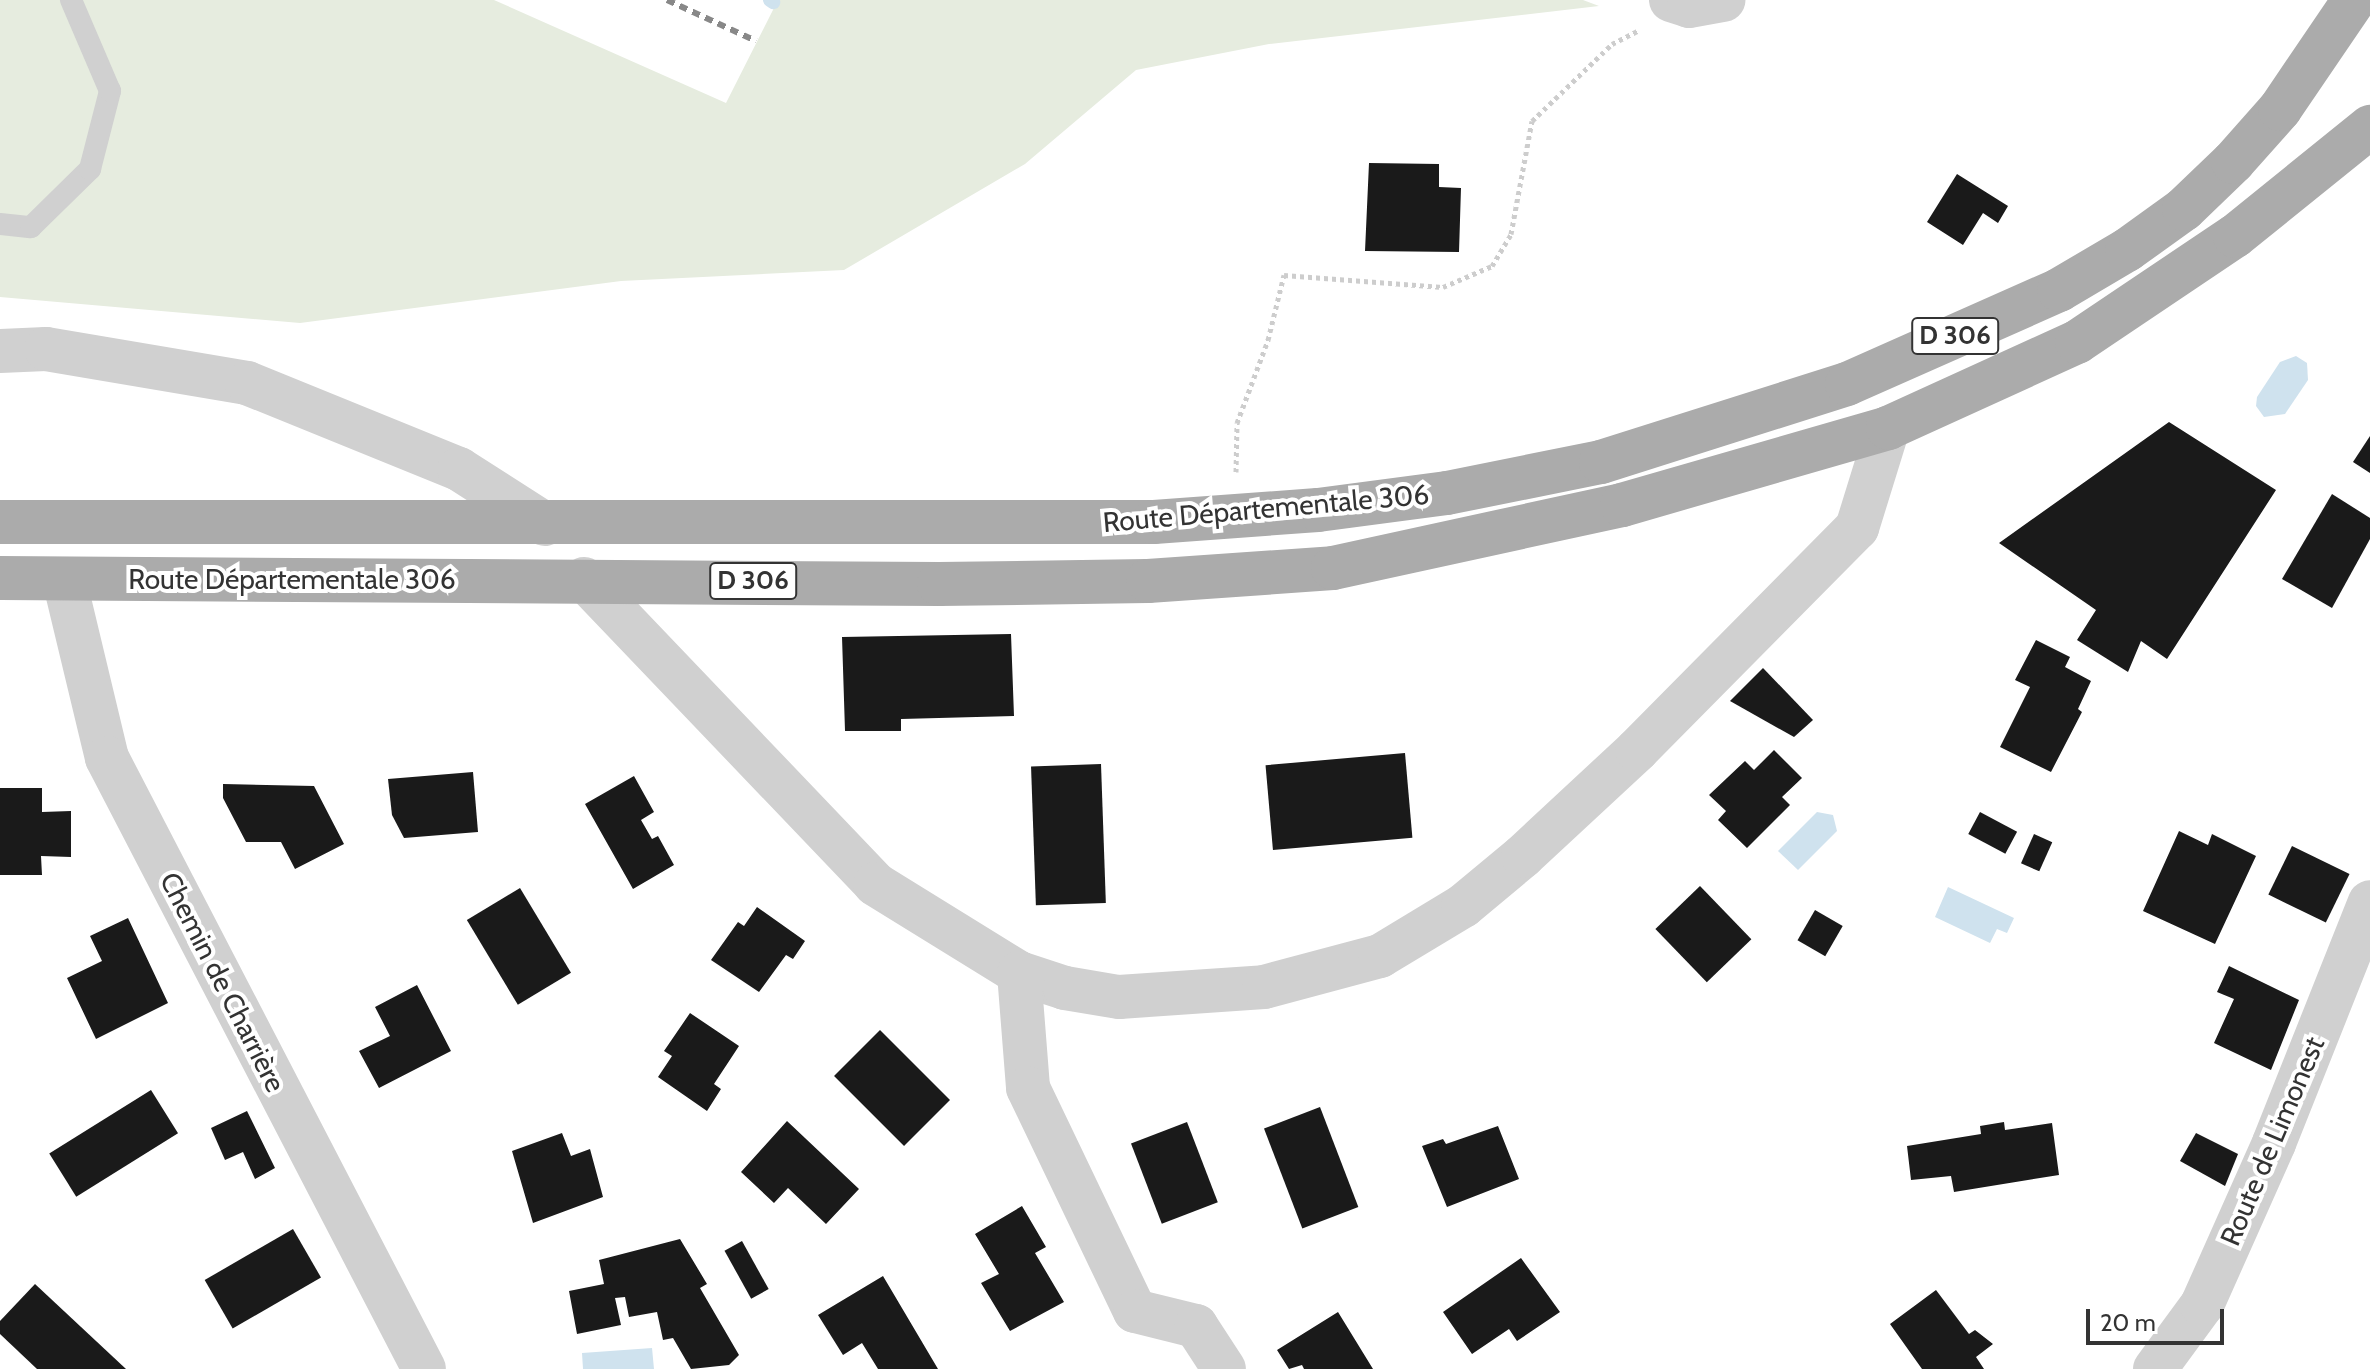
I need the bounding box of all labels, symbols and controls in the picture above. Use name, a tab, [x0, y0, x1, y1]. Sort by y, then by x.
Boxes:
road number: D 306	[1911, 314, 1999, 358]
street label: Route Départementale 306	[1101, 477, 1431, 539]
road number: D 306	[709, 559, 797, 603]
street label: Route Départementale 306	[128, 562, 456, 596]
street label: Chemin de Charrière	[153, 867, 293, 1097]
street label: Route de Limonest	[2213, 1032, 2331, 1250]
scale bar	[2090, 1293, 2228, 1343]
text: 20 m	[2100, 1308, 2156, 1337]

